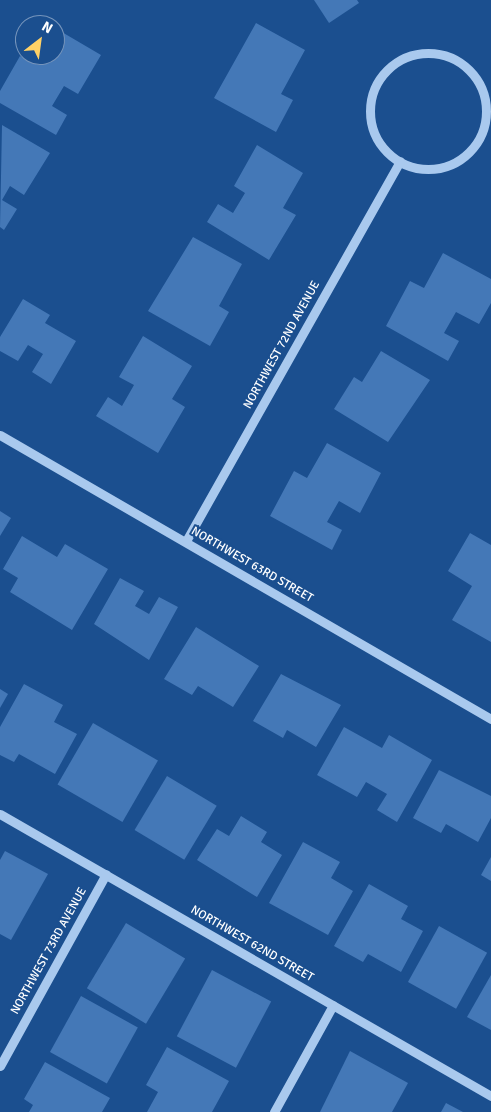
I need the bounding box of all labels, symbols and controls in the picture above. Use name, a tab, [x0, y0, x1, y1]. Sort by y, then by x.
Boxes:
north arrow	[15, 15, 65, 65]
text: N	[39, 18, 56, 37]
street label: NORTHWEST 72ND AVENUE	[241, 279, 323, 411]
street label: NORTHWEST 63RD STREET	[188, 524, 316, 606]
street label: NORTHWEST 73RD AVENUE	[8, 885, 90, 1017]
street label: NORTHWEST 62ND STREET	[188, 903, 316, 985]

